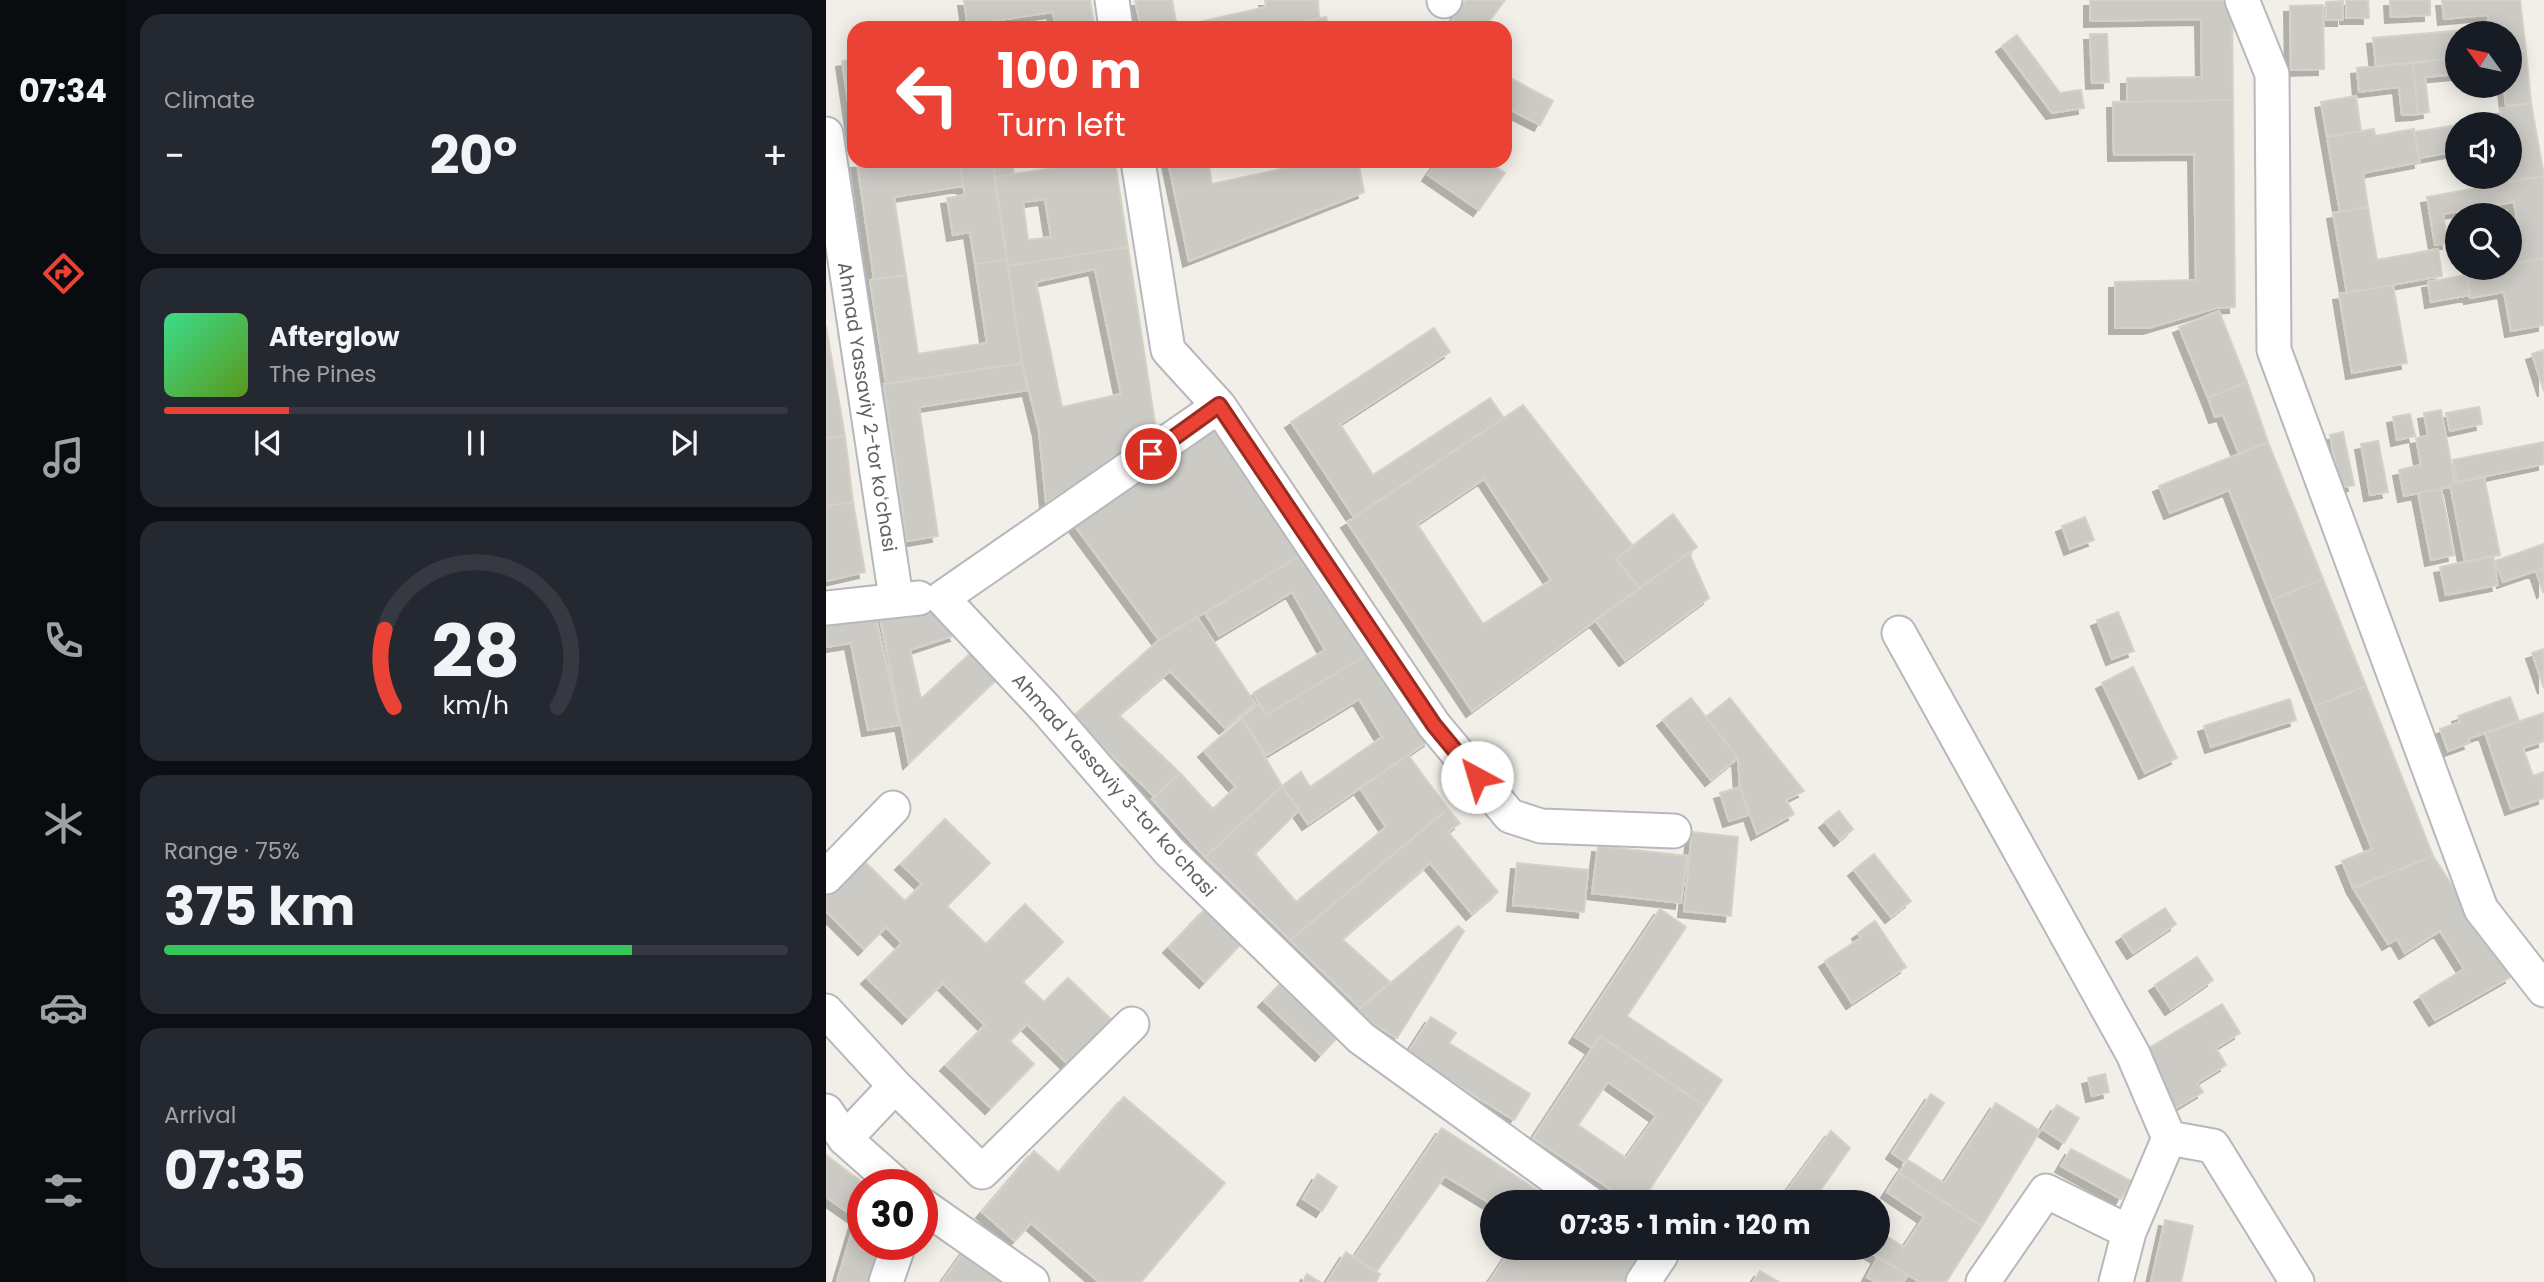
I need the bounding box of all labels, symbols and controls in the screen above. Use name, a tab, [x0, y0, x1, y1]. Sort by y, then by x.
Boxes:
north arrow	[2445, 21, 2522, 98]
map controls	[2445, 21, 2522, 280]
text: 100 m	[997, 37, 1142, 105]
icon: left	[882, 49, 973, 140]
text: 07:34	[19, 68, 107, 113]
text: Climate	[164, 84, 255, 116]
text: Turn left	[997, 102, 1126, 147]
button: sound	[2445, 112, 2522, 189]
text: 20°	[430, 119, 517, 192]
text: −	[164, 129, 185, 182]
text: +	[762, 129, 788, 182]
button: search	[2445, 203, 2522, 280]
icon: directions	[39, 249, 88, 298]
street label: Ahmad Yassaviy 2-tor koʻchasi	[831, 260, 903, 554]
text: Afterglow	[269, 319, 400, 355]
text: The Pines	[269, 358, 377, 390]
icon: previous	[249, 424, 287, 462]
icon: pause	[457, 424, 495, 462]
icon: next	[665, 424, 703, 462]
pin	[1121, 424, 1181, 484]
icon: music	[39, 433, 88, 482]
icon: arrive	[1132, 435, 1170, 473]
text: 28	[432, 601, 520, 702]
icon: phone	[39, 616, 88, 665]
street label: Ahmad Yassaviy 3-tor koʻchasi	[1006, 667, 1222, 903]
text: km/h	[443, 688, 509, 723]
position arrow	[1440, 740, 1514, 814]
icon: climate	[39, 799, 88, 848]
text: Range · 75%	[164, 835, 300, 867]
text: 375 km	[164, 870, 355, 943]
icon: car	[39, 983, 88, 1032]
text: Arrival	[164, 1099, 236, 1131]
text: 07:35	[164, 1134, 306, 1207]
icon: filters	[39, 1166, 88, 1215]
speed limit sign: 30	[847, 1169, 938, 1260]
text: 07:35 · 1 min · 120 m	[1559, 1207, 1811, 1243]

